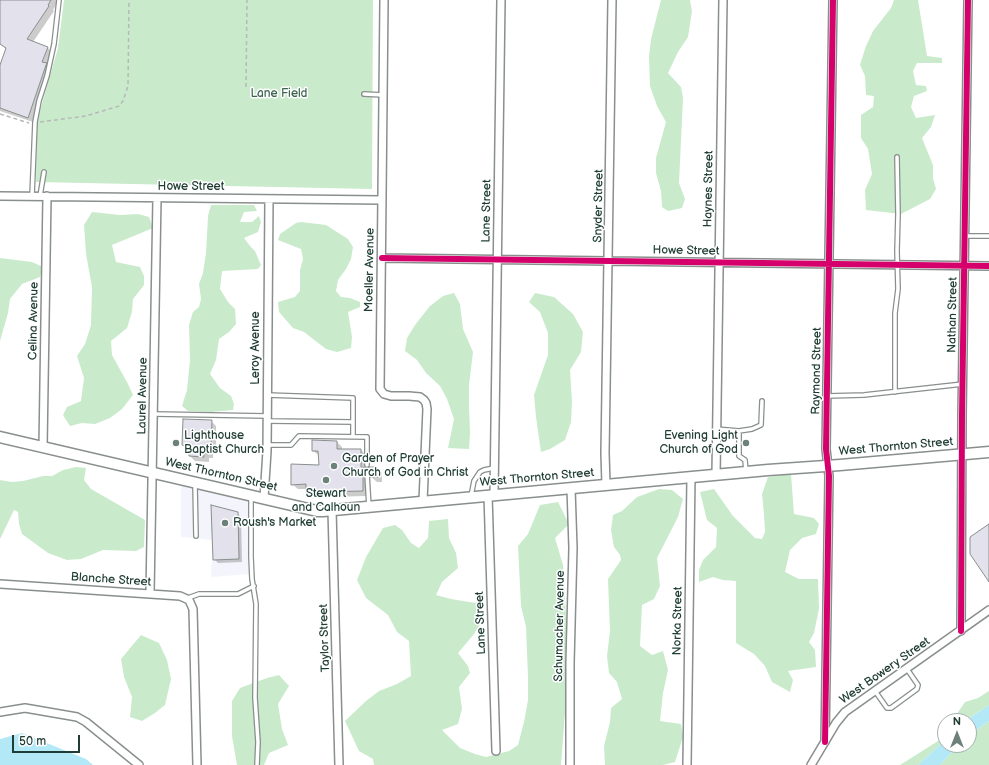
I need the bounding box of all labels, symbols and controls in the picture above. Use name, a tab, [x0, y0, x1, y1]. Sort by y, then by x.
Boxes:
park label: Lane Field	[251, 87, 307, 101]
street label: Haynes Street	[701, 150, 717, 228]
street label: Snyder Street	[591, 169, 607, 243]
street label: Lane Street	[479, 179, 495, 243]
street label: Howe Street	[158, 180, 224, 194]
street label: Moeller Avenue	[362, 228, 378, 312]
street label: Howe Street	[652, 243, 720, 259]
street label: Nathan Street	[945, 277, 961, 353]
street label: Celina Avenue	[26, 282, 42, 360]
street label: Leroy Avenue	[249, 311, 263, 385]
street label: Raymond Street	[809, 327, 825, 415]
street label: Laurel Avenue	[135, 357, 151, 435]
place label: Lighthouse Baptist Church	[184, 429, 264, 457]
place label: Evening Light Church of God	[659, 429, 738, 457]
street label: West Thornton Street	[838, 435, 954, 459]
marker: Lighthouse Baptist Church	[171, 438, 181, 448]
marker: Evening Light Church of God	[741, 438, 751, 448]
place label: Garden of Prayer Church of God in Christ	[342, 452, 469, 480]
street label: West Thornton Street	[163, 455, 279, 495]
marker: Garden of Prayer Church of God in Christ	[329, 461, 339, 471]
street label: West Thornton Street	[479, 466, 595, 490]
marker: Stewart and Calhoun	[321, 475, 331, 485]
place label: Stewart and Calhoun	[292, 487, 360, 515]
place label: Roush's Market	[233, 516, 316, 530]
marker: Roush's Market	[220, 518, 230, 528]
street label: Blanche Street	[70, 570, 152, 590]
street label: Schumacher Avenue	[552, 570, 568, 682]
street label: Norka Street	[670, 586, 686, 656]
street label: Lane Street	[473, 591, 489, 655]
street label: Taylor Street	[317, 604, 333, 672]
street label: West Bowery Street	[837, 634, 933, 708]
north arrow	[937, 713, 977, 753]
text: N	[953, 715, 961, 728]
scale bar	[14, 727, 82, 753]
text: 50 m	[19, 734, 46, 749]

